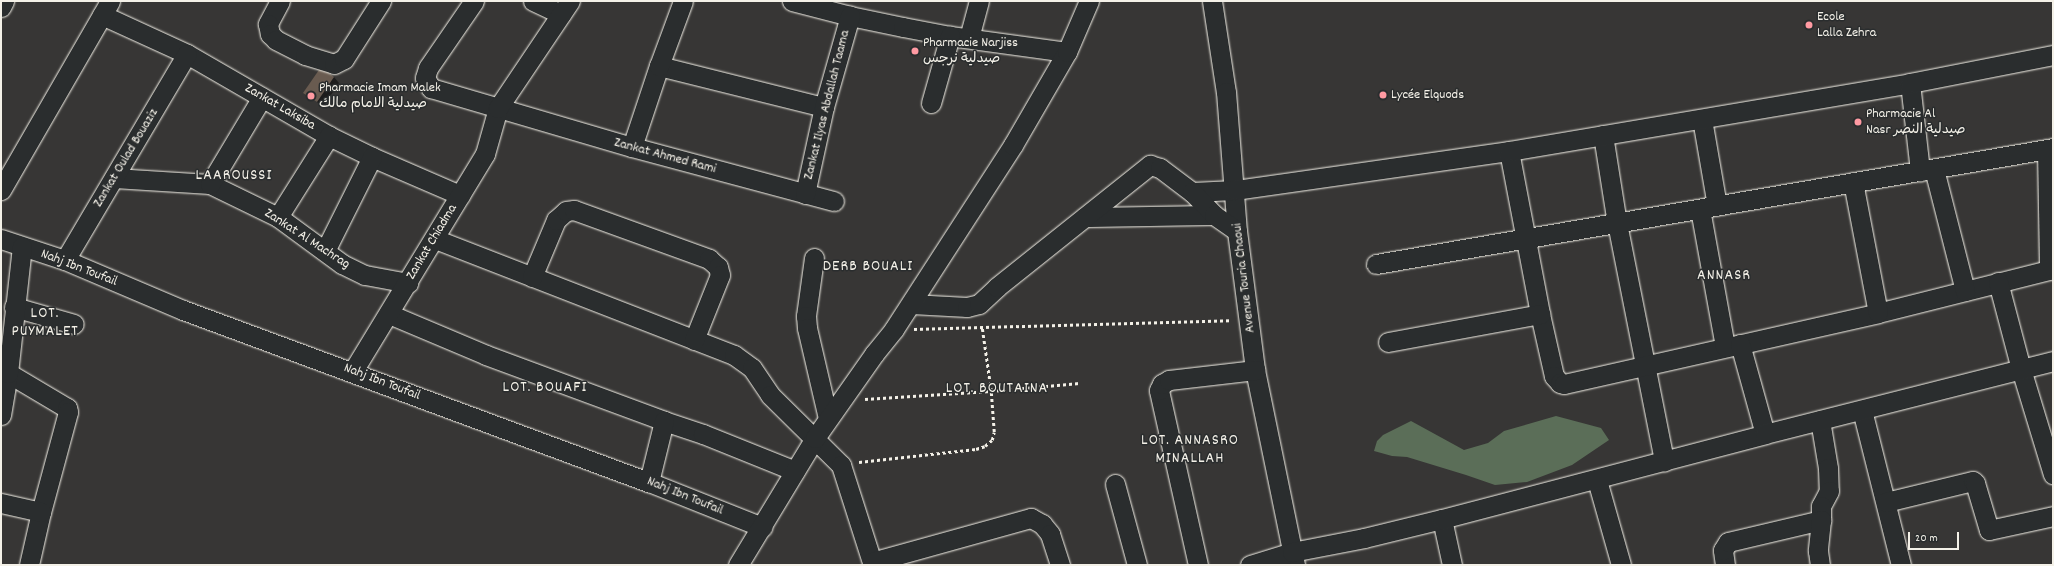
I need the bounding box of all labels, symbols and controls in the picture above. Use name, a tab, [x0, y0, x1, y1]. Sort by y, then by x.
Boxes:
place label: Ecole Lalla Zehra	[1817, 9, 1876, 42]
marker: Ecole Lalla Zehra	[1804, 20, 1814, 30]
street label: Zankat Ilyas Abdallah Taama	[800, 28, 854, 182]
place label: Pharmacie Narjiss صيدلية نرجس	[923, 35, 1018, 68]
marker: Pharmacie Narjiss صيدلية نرجس	[910, 46, 920, 56]
street label: Zankat Laksiba	[242, 80, 318, 134]
place label: Pharmacie Imam Malek صيدلية الامام مالك	[319, 80, 441, 112]
place label: Lycée Elquods	[1391, 87, 1464, 103]
marker: Lycée Elquods	[1378, 90, 1388, 100]
marker: Pharmacie Imam Malek صيدلية الامام مالك	[306, 91, 316, 101]
street label: Zankat Oulad Bouaziz	[90, 106, 162, 210]
place label: Pharmacie Al Nasr صيدلية النصر	[1866, 106, 1965, 138]
marker: Pharmacie Al Nasr صيدلية النصر	[1853, 117, 1863, 127]
street label: Zankat Ahmed Rami	[612, 134, 718, 178]
district label: LAAROUSSI	[196, 166, 272, 186]
street label: Zankat Chiadma	[403, 201, 461, 283]
street label: Zankat Al Machrag	[261, 205, 353, 273]
street label: Avenue Touria Chaoui	[1229, 222, 1259, 334]
street label: Nahj Ibn Toufail	[38, 246, 120, 290]
district label: DERB BOUALI	[823, 257, 913, 277]
district label: ANNASR	[1697, 266, 1751, 286]
district label: LOT. PUYMALET	[11, 304, 79, 342]
street label: Nahj Ibn Toufail	[341, 360, 423, 404]
district label: LOT. BOUAFI	[503, 378, 587, 398]
district label: LOT. BOUTAINA	[946, 379, 1048, 399]
district label: LOT. ANNASRO MINALLAH	[1141, 431, 1239, 469]
street label: Nahj Ibn Toufail	[644, 473, 726, 519]
scale bar	[1910, 524, 1961, 550]
text: 20 m	[1915, 530, 1938, 547]

